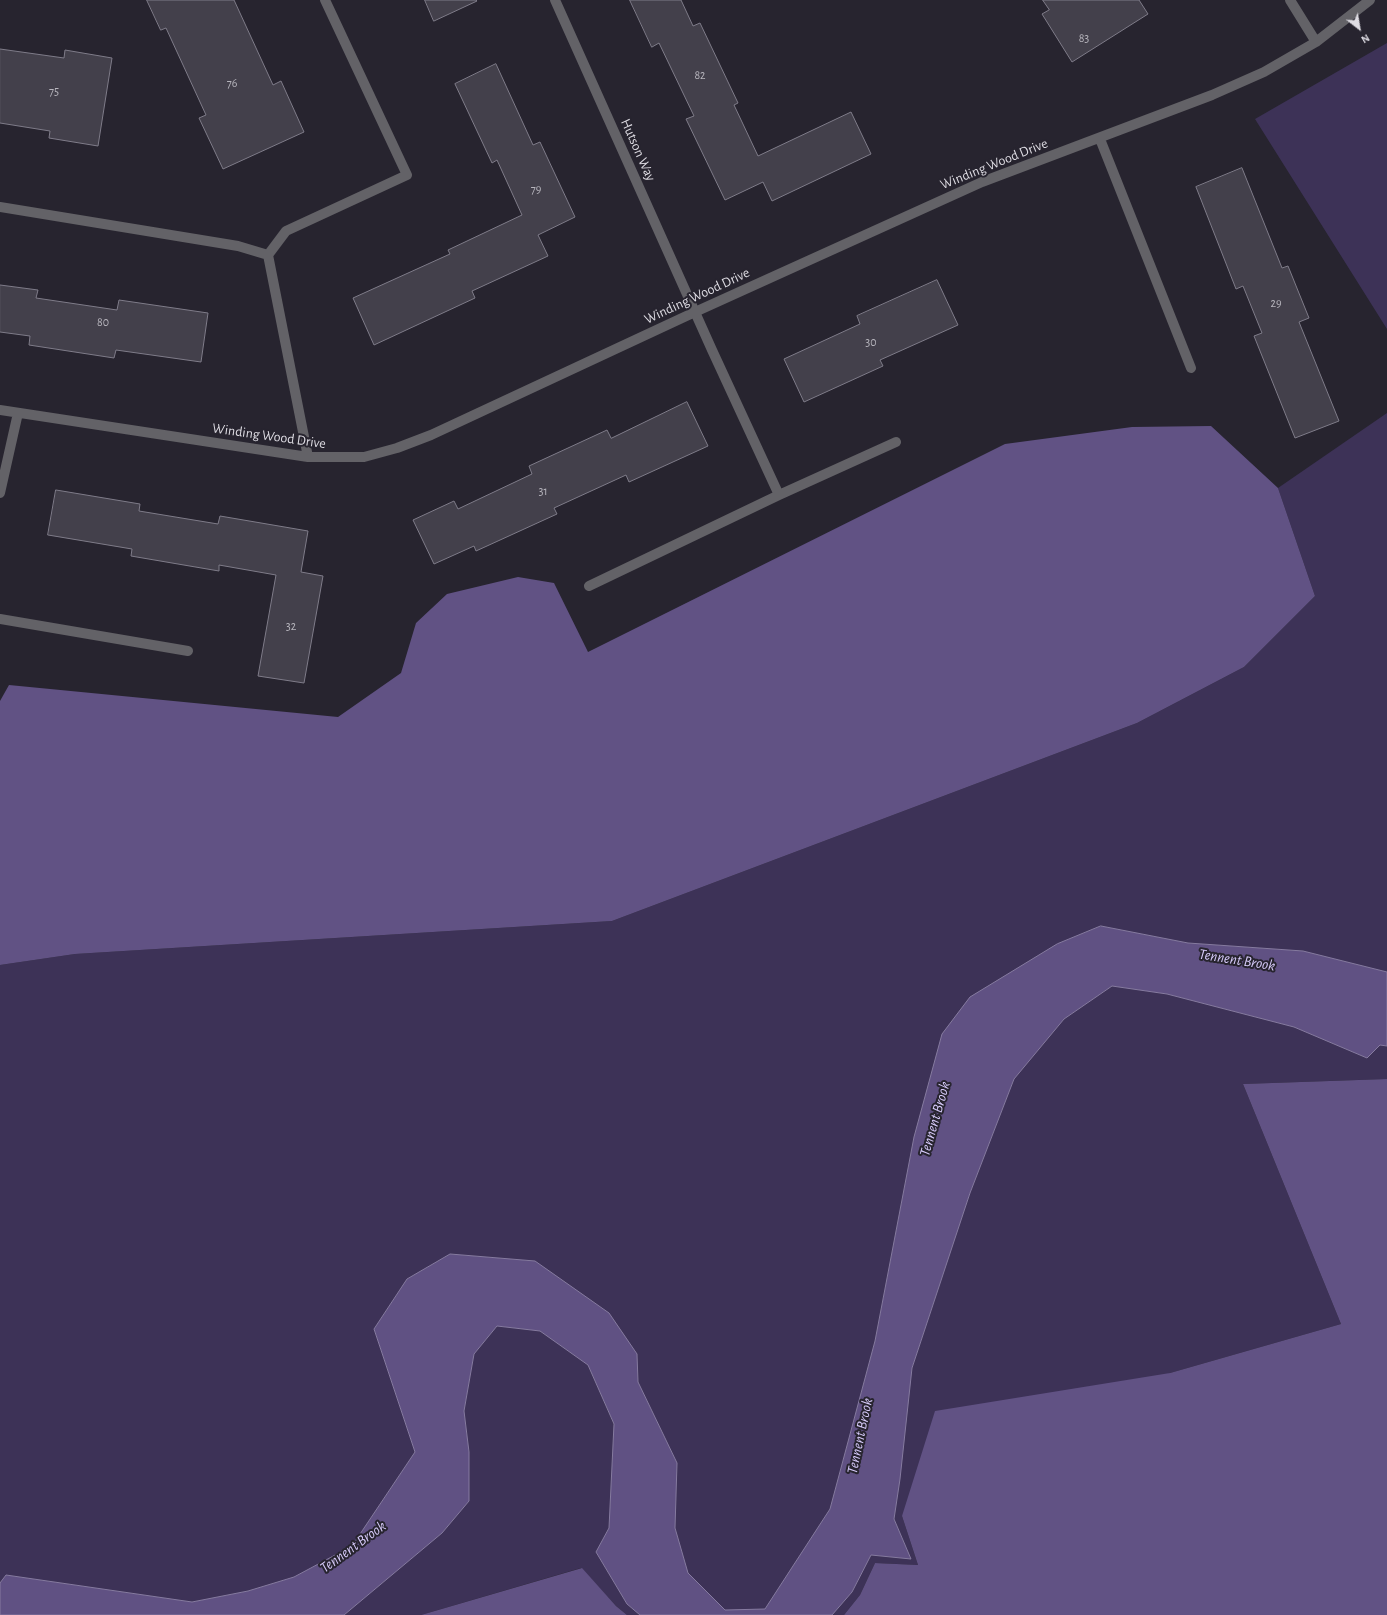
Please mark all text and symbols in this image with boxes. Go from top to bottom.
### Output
north arrow [1339,8,1379,48]
house number: 83 [1079,31,1089,45]
text: N [1359,32,1372,45]
house number: 82 [694,68,706,82]
house number: 76 [227,76,237,90]
house number: 75 [49,84,59,98]
street label: Hutson Way [617,116,659,184]
street label: Winding Wood Drive [938,135,1050,193]
house number: 79 [531,182,541,196]
street label: Winding Wood Drive [642,264,752,328]
house number: 29 [1270,296,1282,310]
house number: 80 [97,315,109,329]
house number: 30 [865,335,877,349]
street label: Winding Wood Drive [211,420,327,452]
house number: 31 [538,484,548,498]
house number: 32 [286,619,296,633]
water label: Tennent Brook [1197,945,1277,975]
water label: Tennent Brook [916,1079,954,1159]
water label: Tennent Brook [843,1396,877,1476]
water label: Tennent Brook [316,1517,390,1577]

